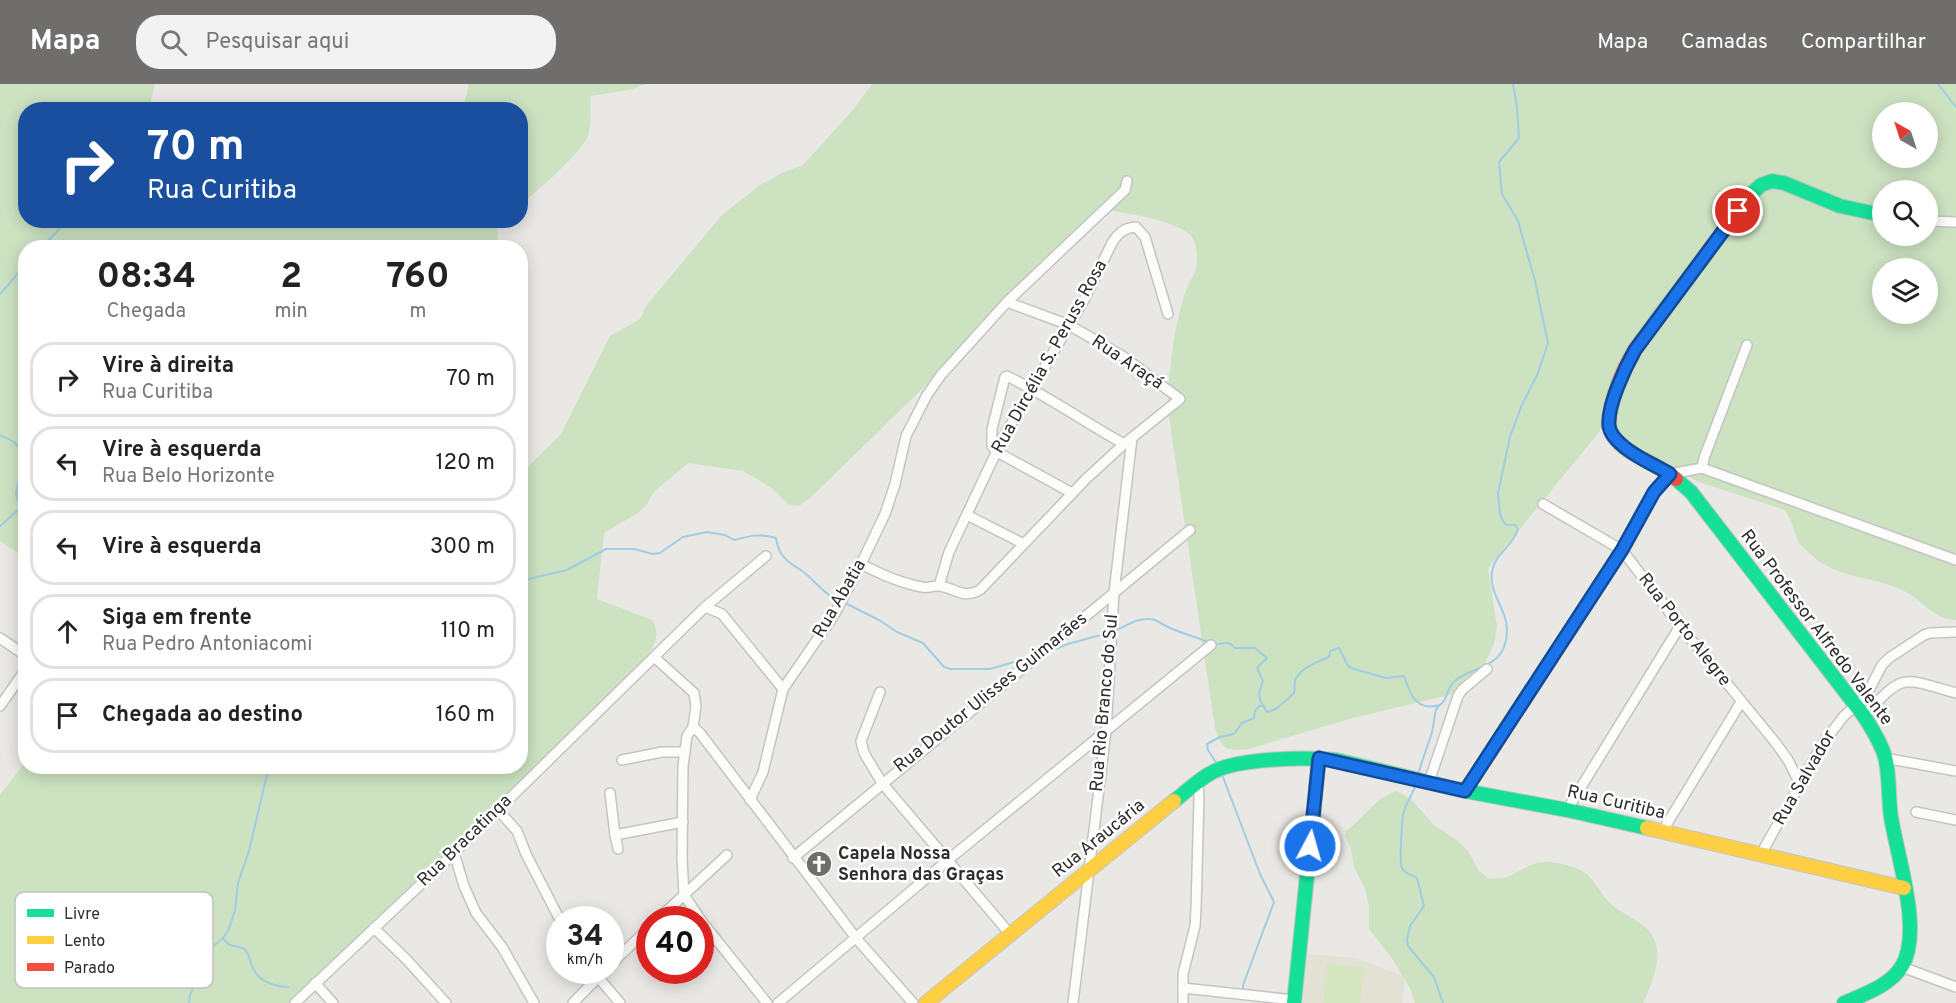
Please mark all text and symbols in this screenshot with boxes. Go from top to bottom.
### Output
search box [136,15,556,69]
text: Mapa [30,24,100,60]
icon: search [157,26,190,59]
text: Pesquisar aqui [205,29,349,56]
text: Mapa [1597,29,1648,56]
text: Camadas [1681,29,1768,56]
text: Compartilhar [1801,29,1926,56]
north arrow [1872,102,1938,168]
map controls [1872,102,1938,324]
text: 70 m [147,122,245,175]
icon: right [48,126,126,204]
text: Rua Curitiba [147,174,297,208]
button: search [1872,180,1938,246]
pin [1712,185,1763,236]
icon: arrive [1721,194,1754,227]
text: 08:34 [96,255,196,301]
text: 2 [280,255,302,301]
text: 760 [386,255,450,301]
street label: Rua Dircélia S. Peruss Rosa [987,256,1113,458]
button: layers [1872,258,1938,324]
text: Chegada [106,299,186,325]
text: min [275,299,308,325]
text: m [409,299,426,325]
street label: Rua Araçá [1087,331,1167,395]
text: Vire à direita [102,353,234,380]
icon: right [51,363,84,396]
text: 70 m [446,366,495,393]
text: Rua Curitiba [102,380,213,406]
text: Vire à esquerda [102,437,261,464]
icon: left [51,447,84,480]
text: 120 m [435,450,495,477]
text: Rua Belo Horizonte [102,464,275,490]
street label: Rua Professor Alfredo Valente [1735,525,1897,731]
icon: left [51,531,84,564]
text: Vire à esquerda [102,534,261,561]
text: 300 m [430,534,495,561]
street label: Rua Abatia [808,555,872,643]
street label: Rua Porto Alegre [1632,569,1736,691]
text: Siga em frente [102,605,252,632]
street label: Rua Doutor Ulisses Guimarães [890,608,1092,778]
street label: Rua Rio Branco do Sul [1086,613,1124,793]
icon: ahead [51,615,84,648]
text: 110 m [441,618,495,645]
text: Rua Pedro Antoniacomi [102,632,312,658]
icon: arrive [51,699,84,732]
text: Chegada ao destino [102,702,303,729]
text: 160 m [436,702,495,729]
street label: Rua Salvador [1768,726,1842,830]
street label: Rua Curitiba [1565,781,1667,825]
street label: Rua Bracatinga [413,790,517,892]
street label: Rua Araucária [1048,795,1150,883]
position arrow [1278,814,1342,878]
place label: Capela Nossa Senhora das Graças [838,843,1004,887]
church icon: Capela Nossa Senhora das Graças [804,849,834,879]
legend [15,892,213,988]
text: Livre [64,905,100,925]
speed limit sign: 40 [636,906,714,984]
text: 34 [566,919,604,956]
text: Lento [64,932,105,952]
text: km/h [567,951,603,970]
text: Parado [64,959,115,979]

